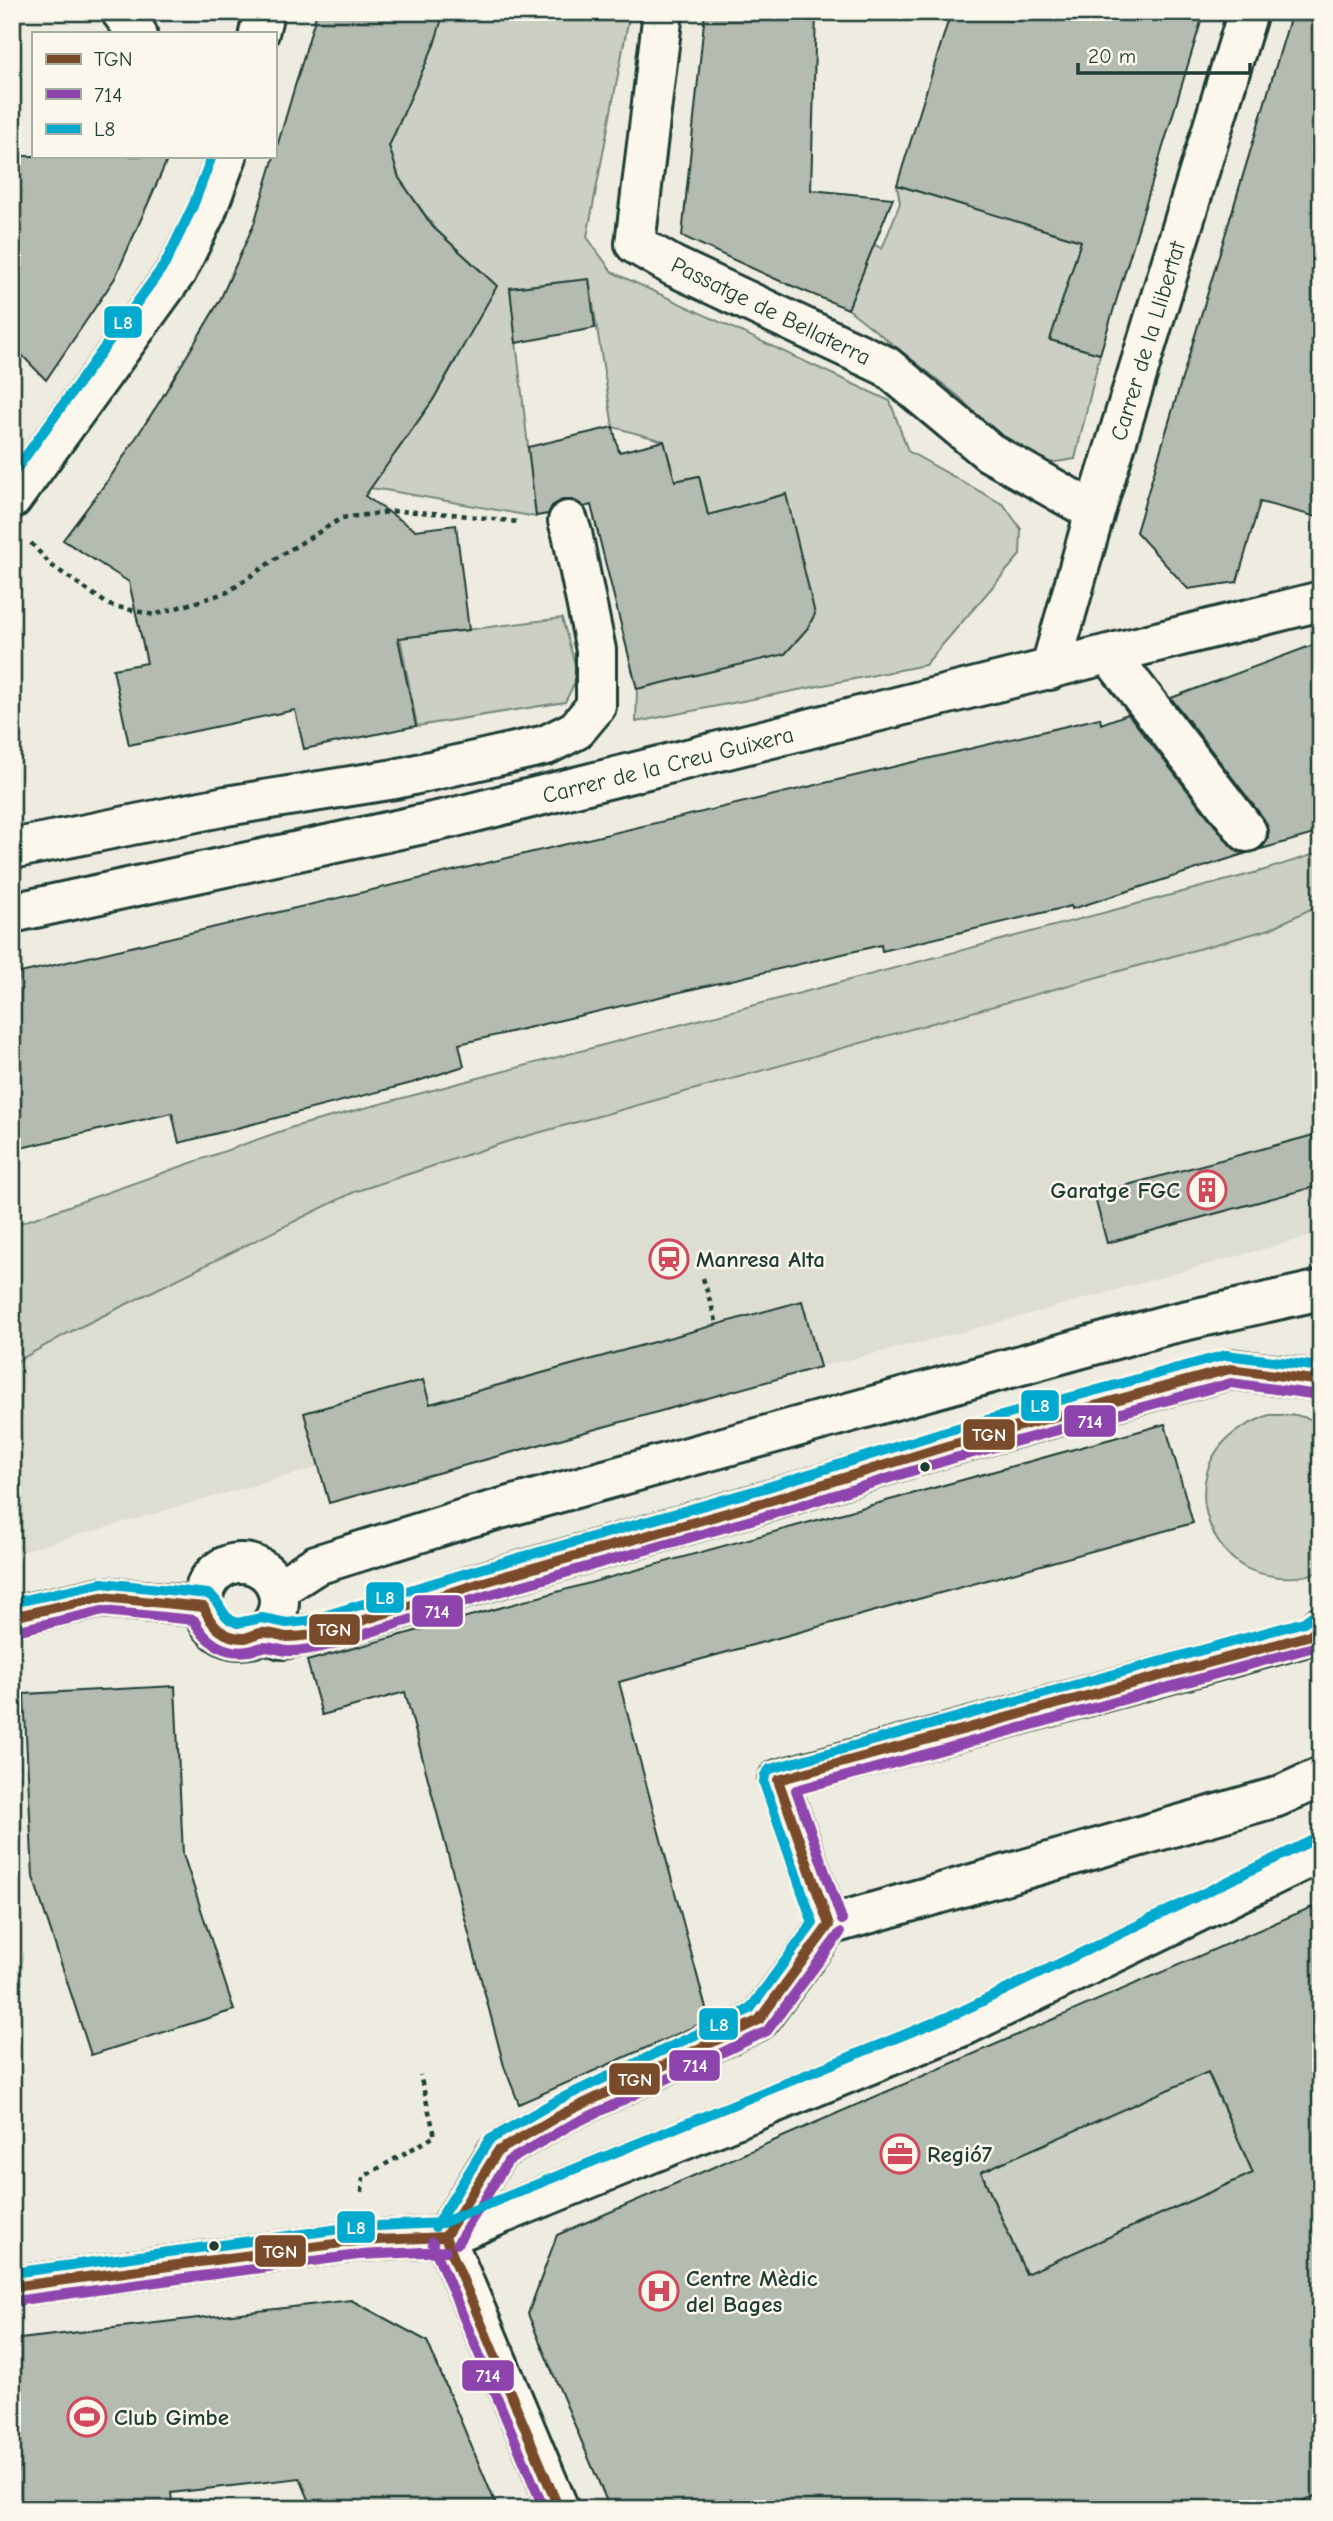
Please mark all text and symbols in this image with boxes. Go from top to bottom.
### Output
legend [32,32,276,158]
scale bar [1078,32,1249,76]
text: 20 m [1088,44,1136,68]
text: TGN [94,47,133,71]
text: 714 [94,83,122,107]
text: L8 [94,117,115,141]
street label: Carrer de la Llibertat [1105,237,1192,444]
street label: Passatge de Bellaterra [667,251,875,371]
line badge: L8 [103,305,143,339]
text: L8 [113,312,133,334]
street label: Carrer de la Creu Guixera [540,721,796,809]
building icon: Garatge FGC [1186,1169,1228,1211]
place label: Garatge FGC [1050,1177,1180,1204]
station icon: Manresa Alta [648,1238,690,1280]
place label: Manresa Alta [696,1246,825,1273]
line badge: L8 [1020,1389,1060,1422]
text: L8 [1030,1395,1050,1417]
line badge: 714 [1063,1404,1117,1438]
text: 714 [1078,1411,1102,1433]
line badge: TGN [962,1418,1016,1451]
text: TGN [972,1424,1006,1446]
unlabelled marker [918,1460,932,1474]
line badge: L8 [365,1581,405,1614]
text: L8 [375,1587,395,1609]
line badge: 714 [411,1594,464,1628]
text: 714 [425,1601,449,1623]
line badge: TGN [308,1613,361,1646]
text: TGN [317,1619,351,1641]
line badge: L8 [698,2007,739,2041]
text: L8 [709,2014,729,2036]
line badge: 714 [668,2049,721,2082]
text: 714 [683,2055,707,2077]
line badge: TGN [608,2062,661,2096]
text: TGN [618,2069,652,2091]
office icon: Regió7 [879,2133,921,2175]
place label: Regió7 [927,2141,993,2168]
line badge: L8 [336,2210,376,2244]
text: L8 [346,2217,366,2239]
line badge: TGN [254,2234,307,2268]
unlabelled marker [207,2239,221,2253]
text: TGN [263,2241,297,2263]
place label: Centre Mèdic del Bages [686,2265,818,2318]
hospital icon: Centre Mèdic del Bages [638,2270,680,2312]
line badge: 714 [461,2359,515,2392]
text: 714 [476,2365,500,2387]
sports icon: Club Gimbe [66,2396,108,2438]
place label: Club Gimbe [114,2404,229,2431]

